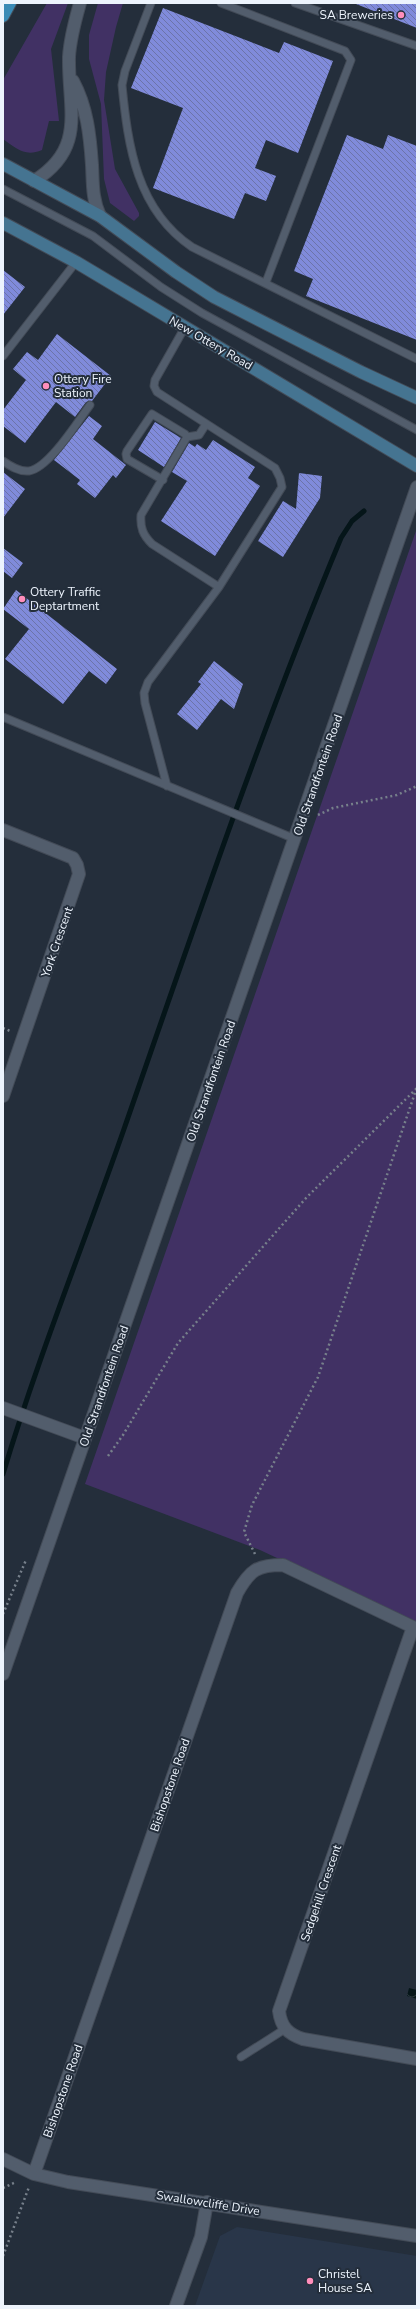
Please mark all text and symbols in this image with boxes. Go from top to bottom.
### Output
place label: SA Breweries [320,7,393,23]
marker: SA Breweries [396,10,406,20]
street label: New Ottery Road [166,313,256,373]
place label: Ottery Fire Station [54,371,112,401]
marker: Ottery Fire Station [41,381,51,391]
place label: Ottery Traffic Deptartment [30,584,101,614]
marker: Ottery Traffic Deptartment [17,594,27,604]
street label: Old Strandfontein Road [290,712,346,838]
street label: York Crescent [37,904,77,980]
street label: Old Strandfontein Road [183,1018,239,1144]
street label: Old Strandfontein Road [76,1323,132,1449]
street label: Bishopstone Road [147,1736,193,1834]
street label: Sedgehill Crescent [297,1842,345,1943]
street label: Bishopstone Road [40,2042,86,2140]
street label: Swallowcliffe Drive [155,2187,261,2219]
place label: Christel House SA [318,2266,372,2296]
marker: Christel House SA [305,2276,315,2286]

